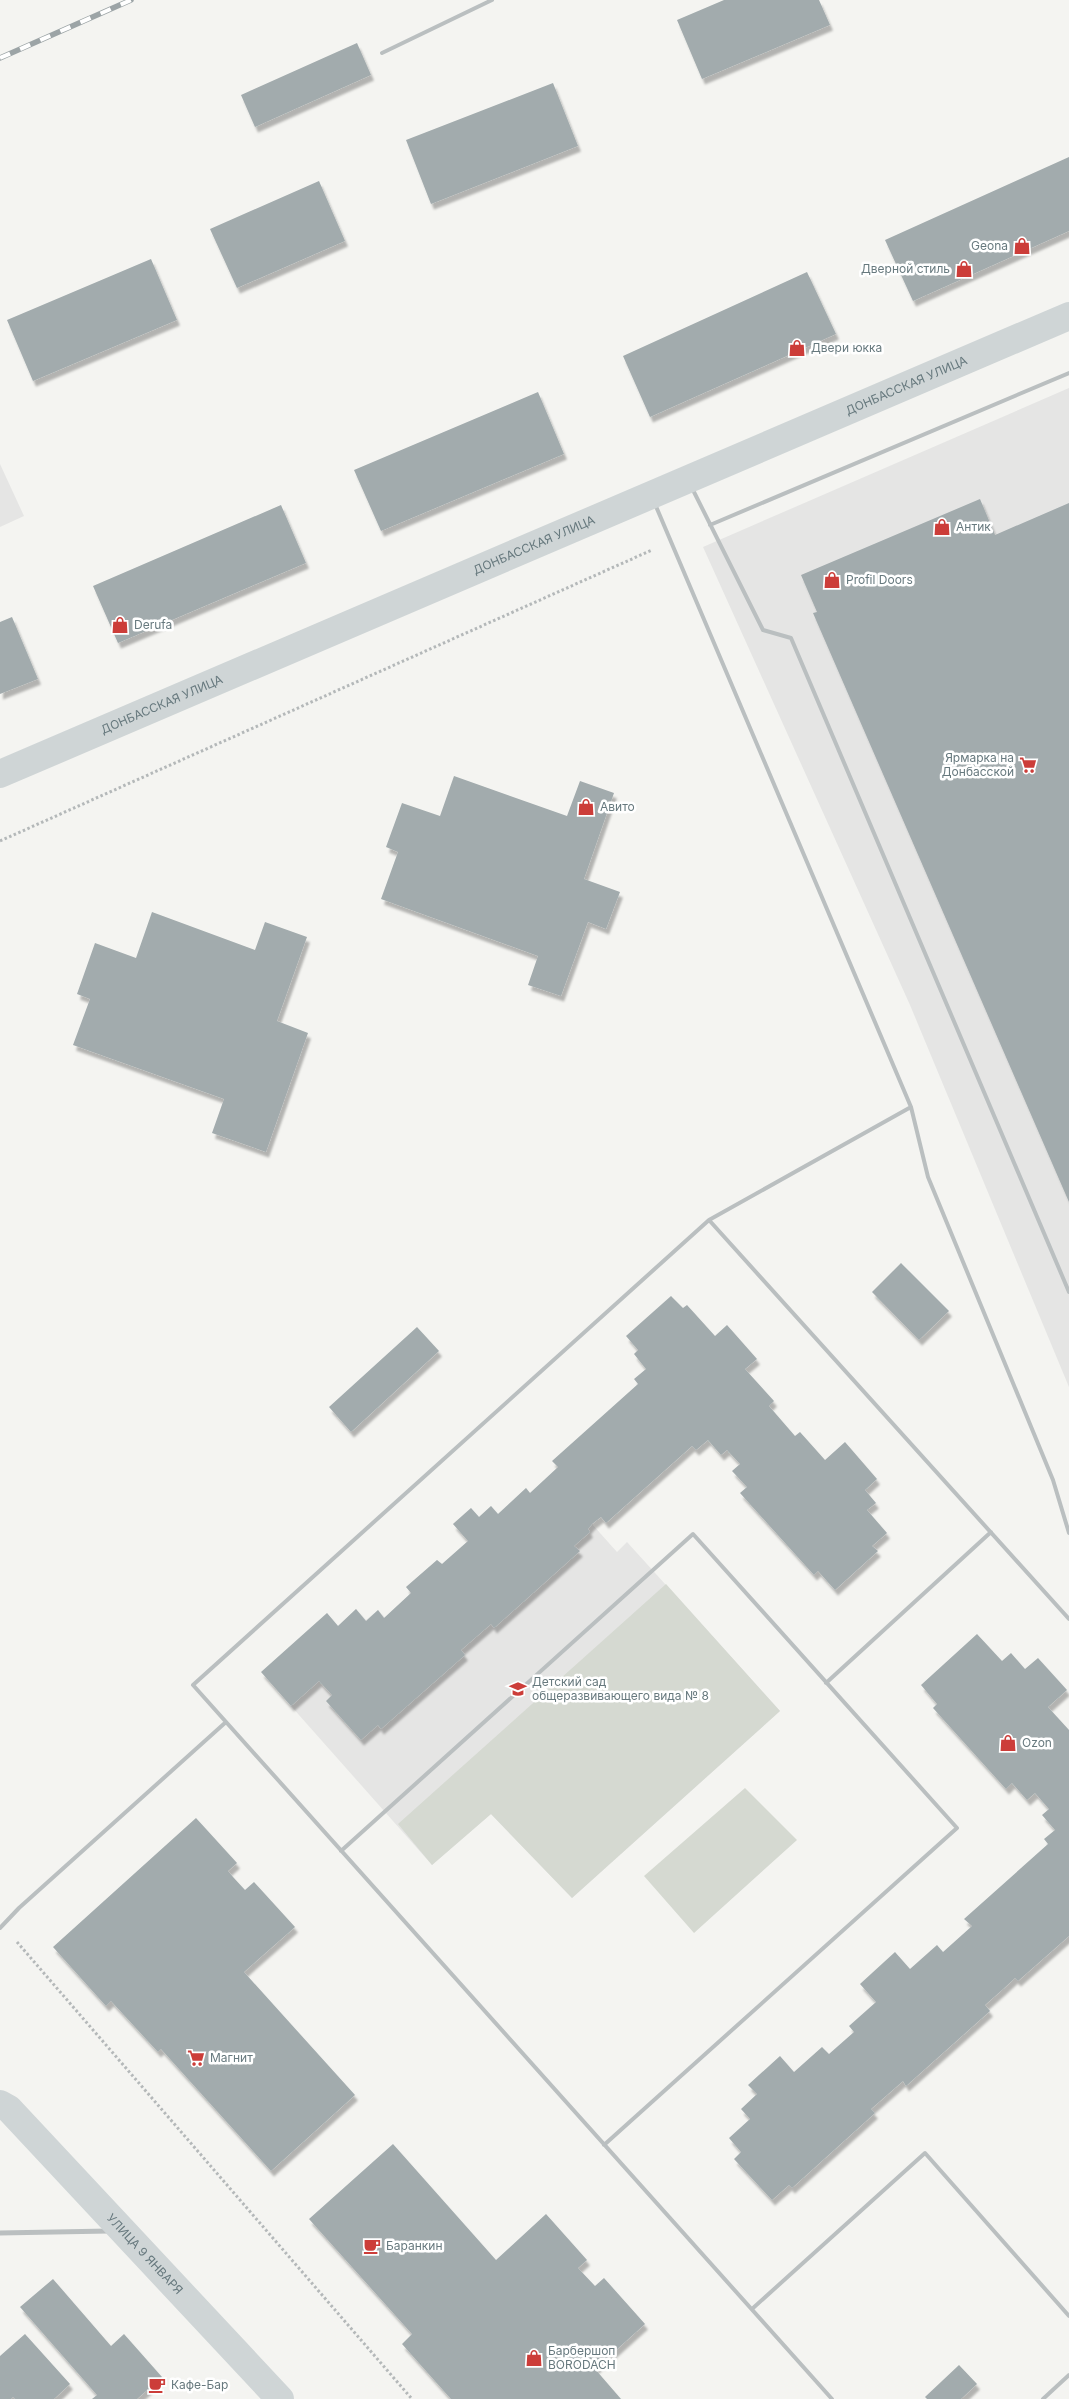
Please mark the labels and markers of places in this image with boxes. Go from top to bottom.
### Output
shop icon: Geona [1012,236,1032,256]
place label: Geona [971,238,1008,253]
shop icon: Дверной стиль [954,259,974,279]
place label: Дверной стиль [861,261,950,276]
shop icon: Двери юкка [787,338,807,358]
place label: Двери юкка [811,340,882,355]
shop icon: Антик [932,517,952,537]
place label: Антик [956,519,991,534]
shop icon: Profil Doors [822,570,842,590]
place label: Profil Doors [846,572,913,587]
shop icon: Derufa [110,615,130,635]
place label: Derufa [134,617,172,632]
place label: Ярмарка на Донбасской [942,750,1014,779]
supermarket icon: Ярмарка на Донбасской [1018,755,1038,775]
shop icon: Авито [576,797,596,817]
place label: Авито [600,799,635,814]
place label: Детский сад общеразвивающего вида № 8 [532,1674,709,1703]
school or university icon: Детский сад общеразвивающего вида № 8 [508,1679,528,1699]
shop icon: Ozon [998,1733,1018,1753]
place label: Ozon [1022,1735,1052,1750]
supermarket icon: Магнит [186,2048,206,2068]
place label: Магнит [210,2050,253,2065]
cafe icon: Баранкин [362,2236,382,2256]
place label: Баранкин [386,2238,442,2253]
place label: Барбершоп BORODACH [548,2343,616,2372]
shop icon: Барбершоп BORODACH [524,2348,544,2368]
cafe icon: Кафе-Бар [147,2375,167,2395]
place label: Кафе-Бар [171,2377,228,2392]

